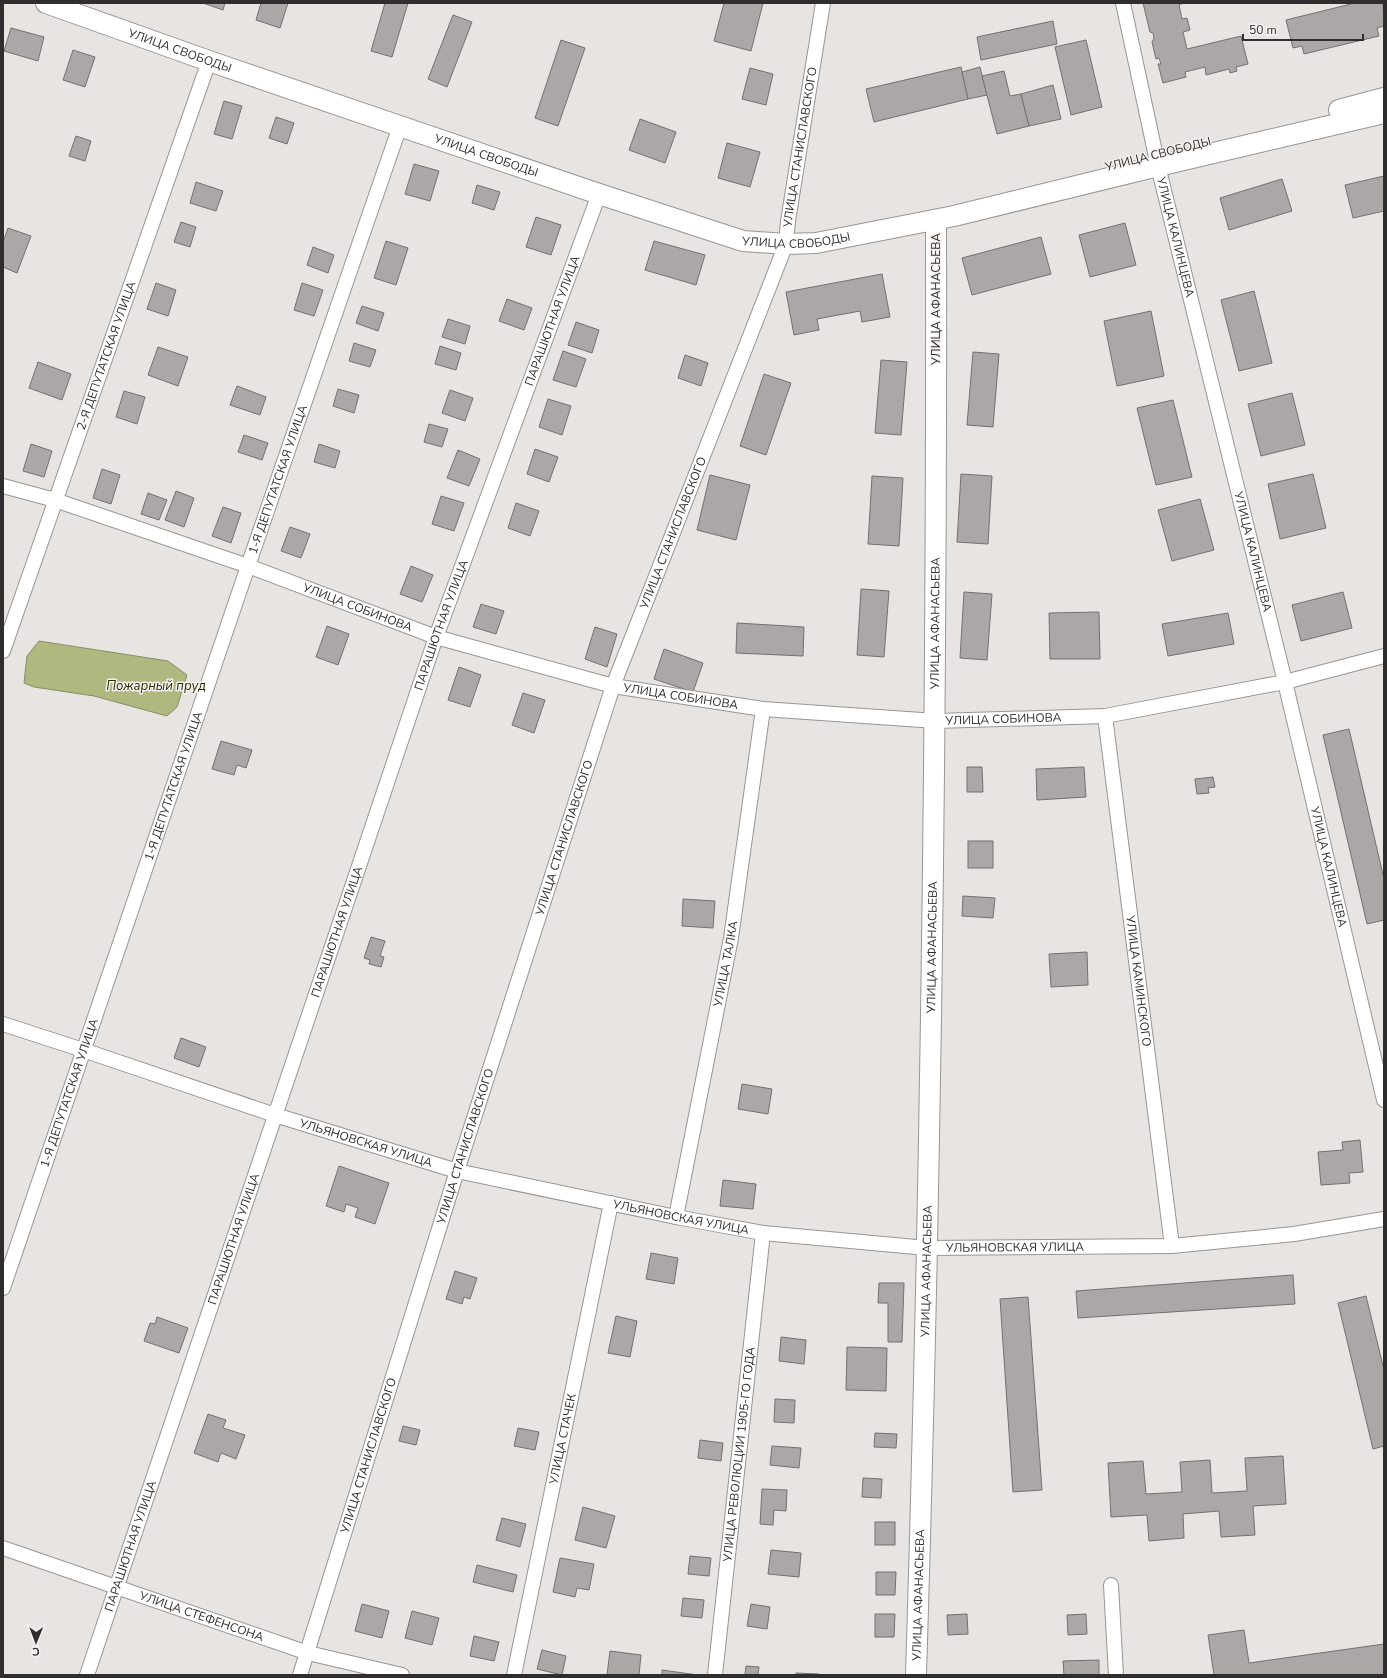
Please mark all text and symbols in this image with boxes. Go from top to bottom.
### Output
scale bar [1243,16,1363,42]
text: 50 m [1249,22,1277,38]
street label: УЛИЦА СВОБОДЫ [125,25,234,76]
street label: УЛИЦА СТАНИСЛАВСКОГО [779,66,821,229]
street label: УЛИЦА СВОБОДЫ [431,130,540,181]
street label: УЛИЦА СВОБОДЫ [1102,133,1213,175]
street label: УЛИЦА КАЛИНЦЕВА [1153,174,1198,299]
street label: УЛИЦА СВОБОДЫ [741,228,852,252]
street label: УЛИЦА АФАНАСЬЕВА [928,233,944,366]
street label: ПАРАШЮТНАЯ УЛИЦА [521,253,584,388]
street label: 2-Я ДЕПУТАТСКАЯ УЛИЦА [73,279,140,432]
street label: 1-Я ДЕПУТАТСКАЯ УЛИЦА [245,403,311,556]
street label: УЛИЦА СТАНИСЛАВСКОГО [636,454,710,612]
street label: УЛИЦА КАЛИНЦЕВА [1230,489,1276,614]
street label: ПАРАШЮТНАЯ УЛИЦА [411,557,472,693]
street label: УЛИЦА АФАНАСЬЕВА [927,557,944,690]
street label: УЛИЦА СОБИНОВА [300,579,415,635]
water label: Пожарный пруд [106,677,206,695]
street label: УЛИЦА СОБИНОВА [621,680,740,713]
street label: 1-Я ДЕПУТАТСКАЯ УЛИЦА [141,709,206,863]
street label: УЛИЦА СОБИНОВА [944,709,1062,729]
street label: УЛИЦА СТАНИСЛАВСКОГО [531,758,597,918]
street label: УЛИЦА КАЛИНЦЕВА [1307,804,1351,929]
street label: ПАРАШЮТНАЯ УЛИЦА [307,864,366,1000]
street label: УЛИЦА АФАНАСЬЕВА [923,881,941,1014]
street label: УЛИЦА КАМИНСКОГО [1122,913,1155,1047]
street label: УЛИЦА ТАЛКА [709,920,741,1009]
street label: 1-Я ДЕПУТАТСКАЯ УЛИЦА [36,1016,102,1170]
street label: УЛИЦА СТАНИСЛАВСКОГО [433,1066,497,1227]
street label: УЛЬЯНОВСКАЯ УЛИЦА [297,1115,435,1171]
street label: ПАРАШЮТНАЯ УЛИЦА [204,1171,263,1307]
street label: УЛЬЯНОВСКАЯ УЛИЦА [611,1196,751,1238]
street label: УЛИЦА АФАНАСЬЕВА [917,1205,936,1338]
street label: УЛЬЯНОВСКАЯ УЛИЦА [945,1239,1084,1256]
street label: УЛИЦА РЕВОЛЮЦИИ 1905-ГО ГОДА [719,1346,759,1564]
street label: УЛИЦА СТАНИСЛАВСКОГО [336,1376,400,1536]
street label: УЛИЦА СТАЧЕК [545,1392,580,1487]
street label: ПАРАШЮТНАЯ УЛИЦА [101,1478,160,1614]
street label: УЛИЦА АФАНАСЬЕВА [908,1529,928,1662]
street label: УЛИЦА СТЕФЕНСОНА [136,1587,266,1645]
north arrow [16,1622,56,1662]
text: С [31,1644,40,1659]

